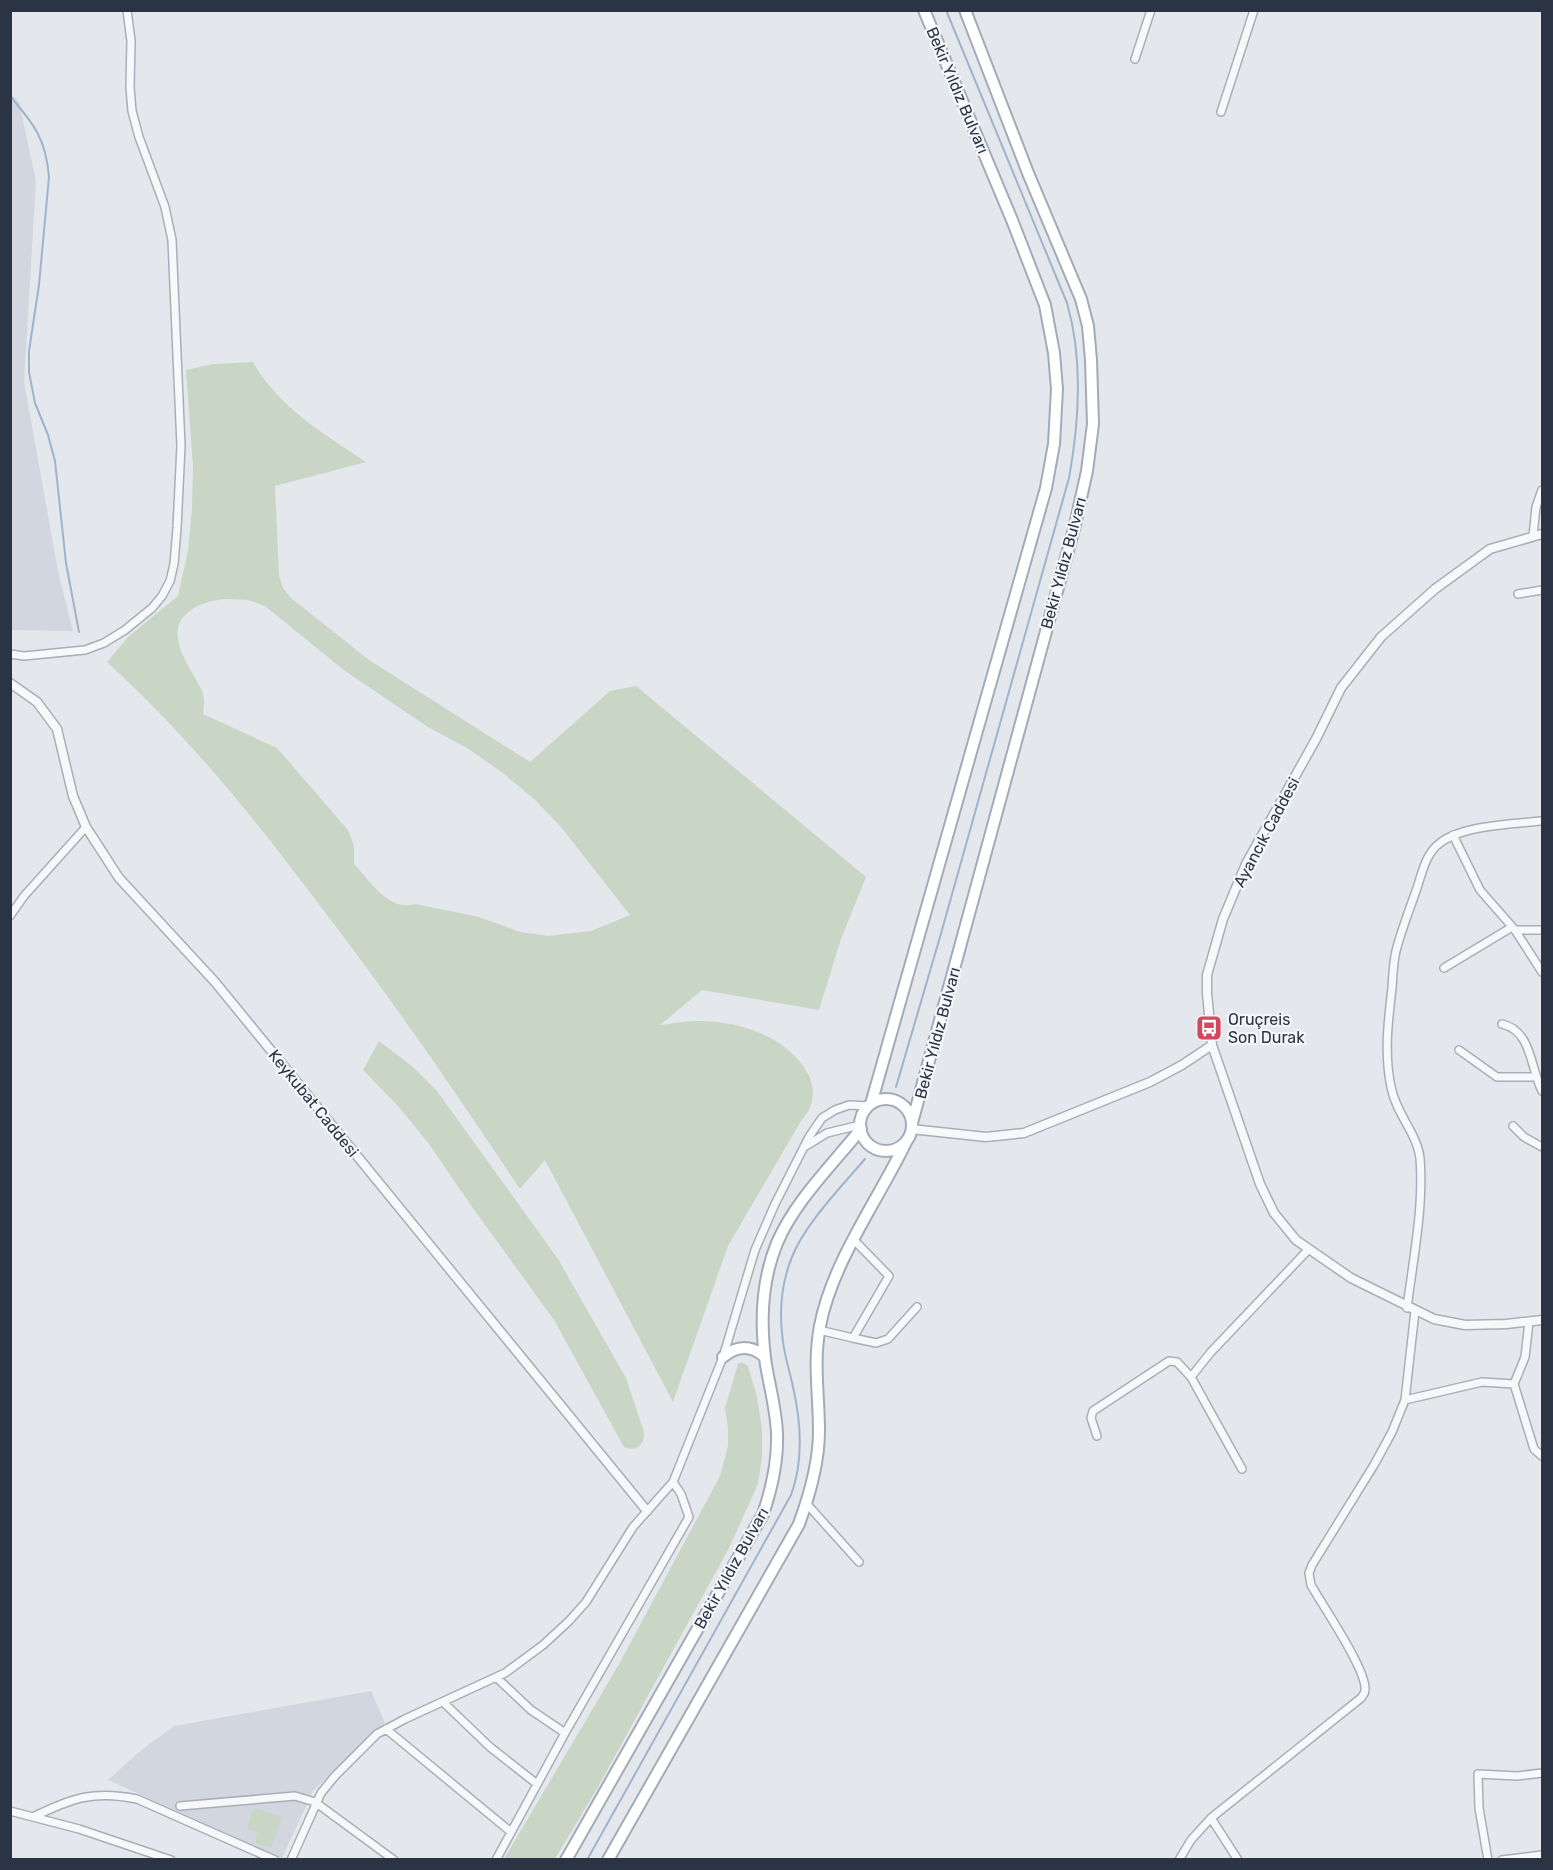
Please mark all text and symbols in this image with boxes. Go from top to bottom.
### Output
street label: Bekir Yıldız Bulvarı [922,24,993,156]
street label: Bekir Yıldız Bulvarı [1037,495,1090,631]
street label: Ayancık Caddesi [1230,774,1303,890]
street label: Bekir Yıldız Bulvarı [911,965,964,1101]
place label: Oruçreis Son Durak [1228,1010,1305,1047]
bus stop icon: Oruçreis Son Durak [1194,1013,1224,1043]
street label: Keykubat Caddesi [265,1046,363,1161]
street label: Bekir Yıldız Bulvarı [690,1504,773,1632]

